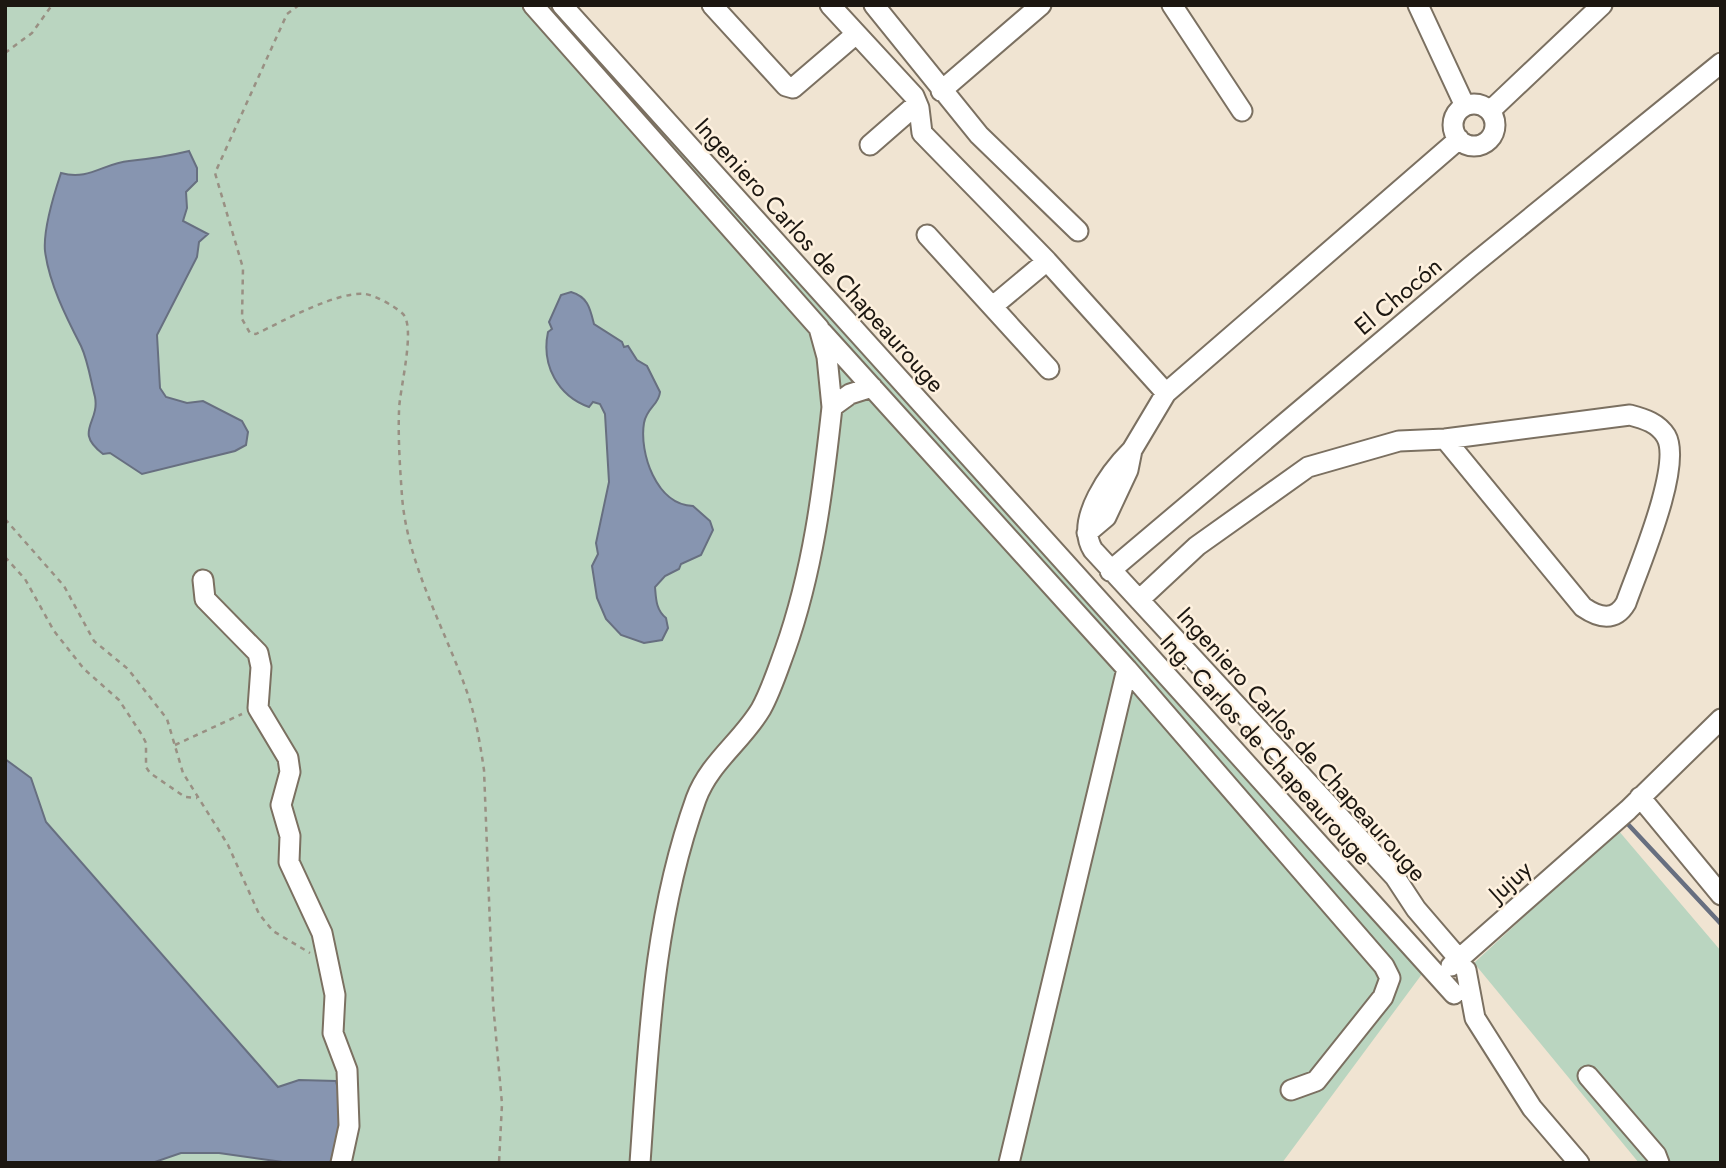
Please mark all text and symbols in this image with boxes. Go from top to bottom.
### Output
street label: Ingeniero Carlos de Chapeaurouge [687,110,953,400]
street label: El Chocón [1346,249,1450,343]
street label: Ingeniero Carlos de Chapeaurouge [1169,599,1435,889]
street label: Ing. Carlos de Chapeaurouge [1152,625,1380,873]
street label: Jujuy [1478,852,1540,912]

